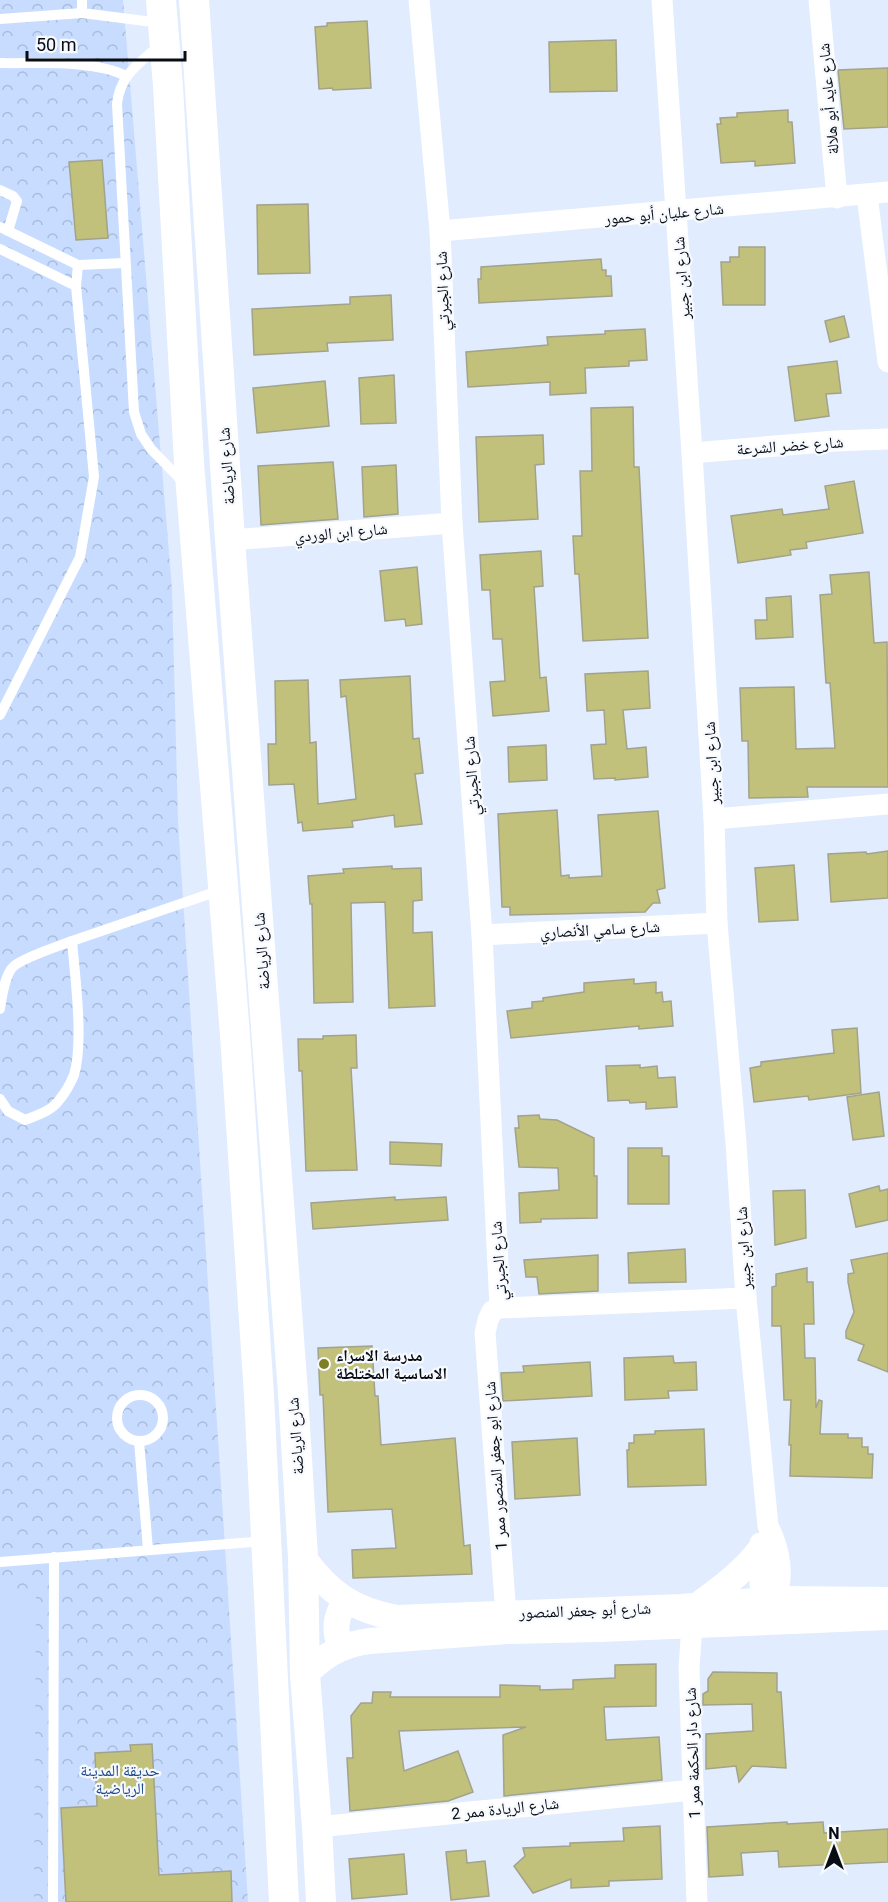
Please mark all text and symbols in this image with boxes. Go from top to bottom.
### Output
scale bar [27,24,184,62]
text: 50 m [36,34,76,55]
street label: شارع عايد أبو هلالة [814,42,844,155]
street label: شارع عليان أبو حمور [603,199,725,229]
street label: شارع ابن جبير [669,236,695,321]
street label: شارع الجبرتي [432,251,456,331]
street label: شارع الرياضة [214,427,240,505]
street label: شارع خضر الشرعة [736,432,844,460]
street label: شارع ابن الوردي [294,519,389,549]
street label: شارع ابن جبير [700,721,724,806]
street label: شارع الجبرتي [459,735,487,816]
street label: شارع الرياضة [249,912,275,990]
street label: شارع سامي الأنصاري [539,917,661,945]
street label: شارع ابن جبير [732,1206,756,1291]
street label: شارع الجبرتي [486,1220,514,1301]
place label: مدرسة الاسراء الاساسية المختلطة [336,1346,447,1383]
marker: مدرسة الاسراء الاساسية المختلطة [317,1357,331,1371]
street label: شارع ابو جعفر المنصور ممر 1 [480,1381,512,1551]
street label: شارع الرياضة [283,1397,309,1475]
street label: شارع أبو جعفر المنصور [518,1599,651,1623]
street label: شارع دار الحكمة ممر 1 [681,1687,705,1819]
park label: حديقة المدينة الرياضية [80,1761,160,1798]
street label: شارع الريادة ممر 2 [450,1793,560,1825]
north arrow [804,1818,864,1878]
text: N [828,1824,840,1843]

